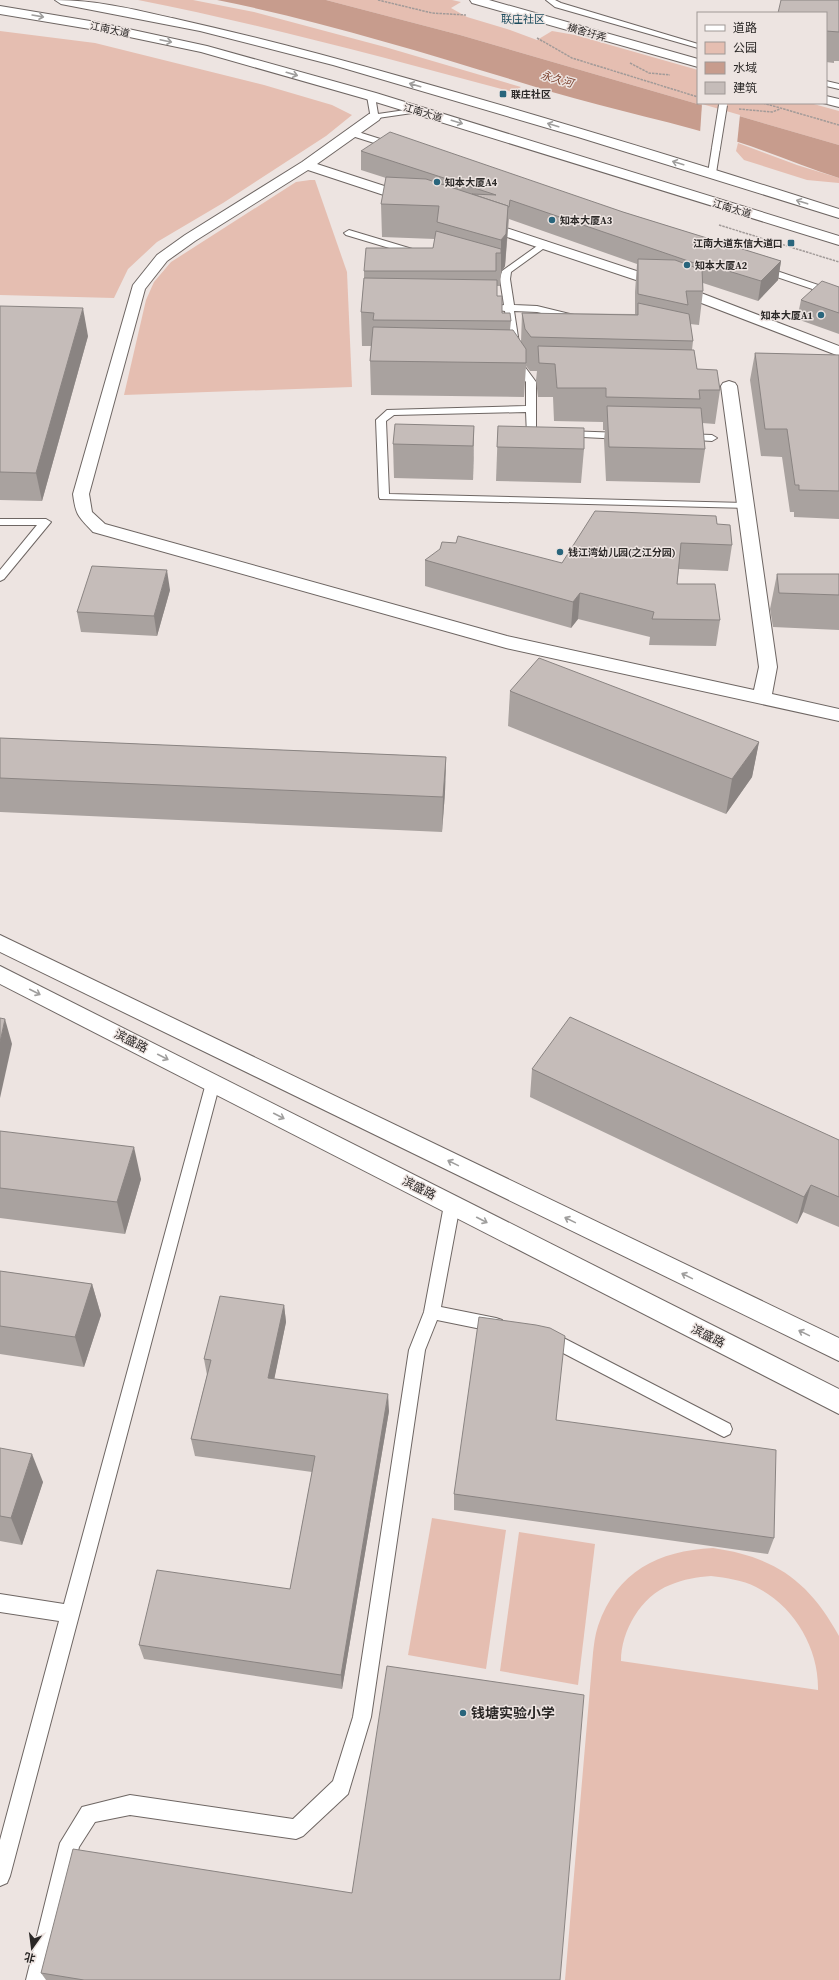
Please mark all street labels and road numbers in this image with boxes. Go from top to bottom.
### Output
street label: 江南大道 [89,19,131,40]
street label: 横舍圩弄 [566,21,608,44]
street label: 江南大道 [402,100,444,125]
street label: 江南大道 [711,196,753,221]
street label: 滨盛路 [111,1026,151,1056]
street label: 滨盛路 [399,1173,439,1203]
street label: 滨盛路 [688,1321,728,1351]

